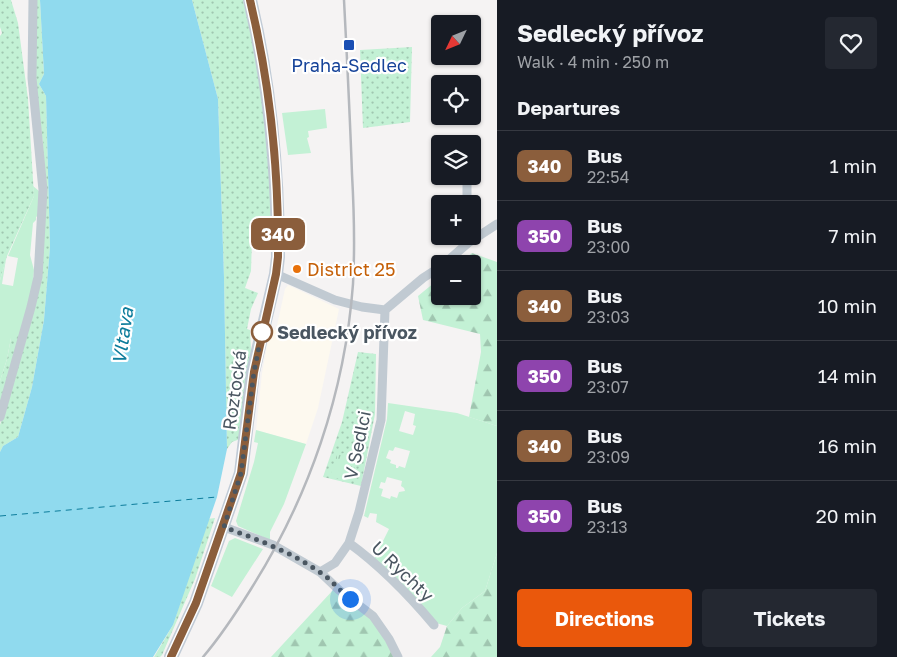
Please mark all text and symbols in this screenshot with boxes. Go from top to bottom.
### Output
north arrow [431,15,481,65]
map controls [431,15,481,305]
button: heart [825,17,877,69]
text: Sedlecký přívoz [517,18,704,47]
marker: Praha-Sedlec [342,38,356,52]
text: Walk · 4 min · 250 m [517,52,669,72]
place label: Praha-Sedlec [291,54,407,76]
button: locate [431,75,481,125]
text: Departures [517,96,620,119]
button: layers [431,135,481,185]
text: Bus [587,144,622,167]
text: 1 min [829,154,877,177]
text: 340 [528,155,561,177]
text: 22:54 [587,167,629,187]
button: + [431,195,481,245]
text: Bus [587,214,622,237]
line badge: 340 [249,218,307,250]
text: 340 [261,223,295,245]
text: 7 min [829,224,877,247]
text: 350 [528,225,561,247]
text: 23:00 [587,237,630,257]
button: − [431,255,481,305]
place label: District 25 [307,258,395,280]
marker: District 25 [291,263,303,275]
text: Bus [587,284,622,307]
text: 10 min [818,294,877,317]
text: 340 [528,295,561,317]
water label: Vltava [107,305,138,366]
text: 23:03 [587,307,630,327]
marker: Sedlecký přívoz [251,321,273,343]
place label: Sedlecký přívoz [277,321,417,343]
street label: Roztocká [218,349,250,431]
text: Bus [587,354,622,377]
text: 14 min [818,364,877,387]
text: 350 [528,365,561,387]
text: 23:07 [587,377,629,397]
street label: V Sedlci [339,409,375,481]
text: Bus [587,424,622,447]
text: 16 min [818,434,877,457]
text: 340 [528,435,561,457]
text: 23:09 [587,447,630,467]
text: Bus [587,494,622,517]
text: 20 min [816,504,877,527]
text: 350 [528,505,561,527]
text: 23:13 [587,517,628,537]
street label: U Rychty [367,536,439,606]
your location [338,587,363,612]
button: Directions [517,589,692,647]
button: Tickets [702,589,877,647]

